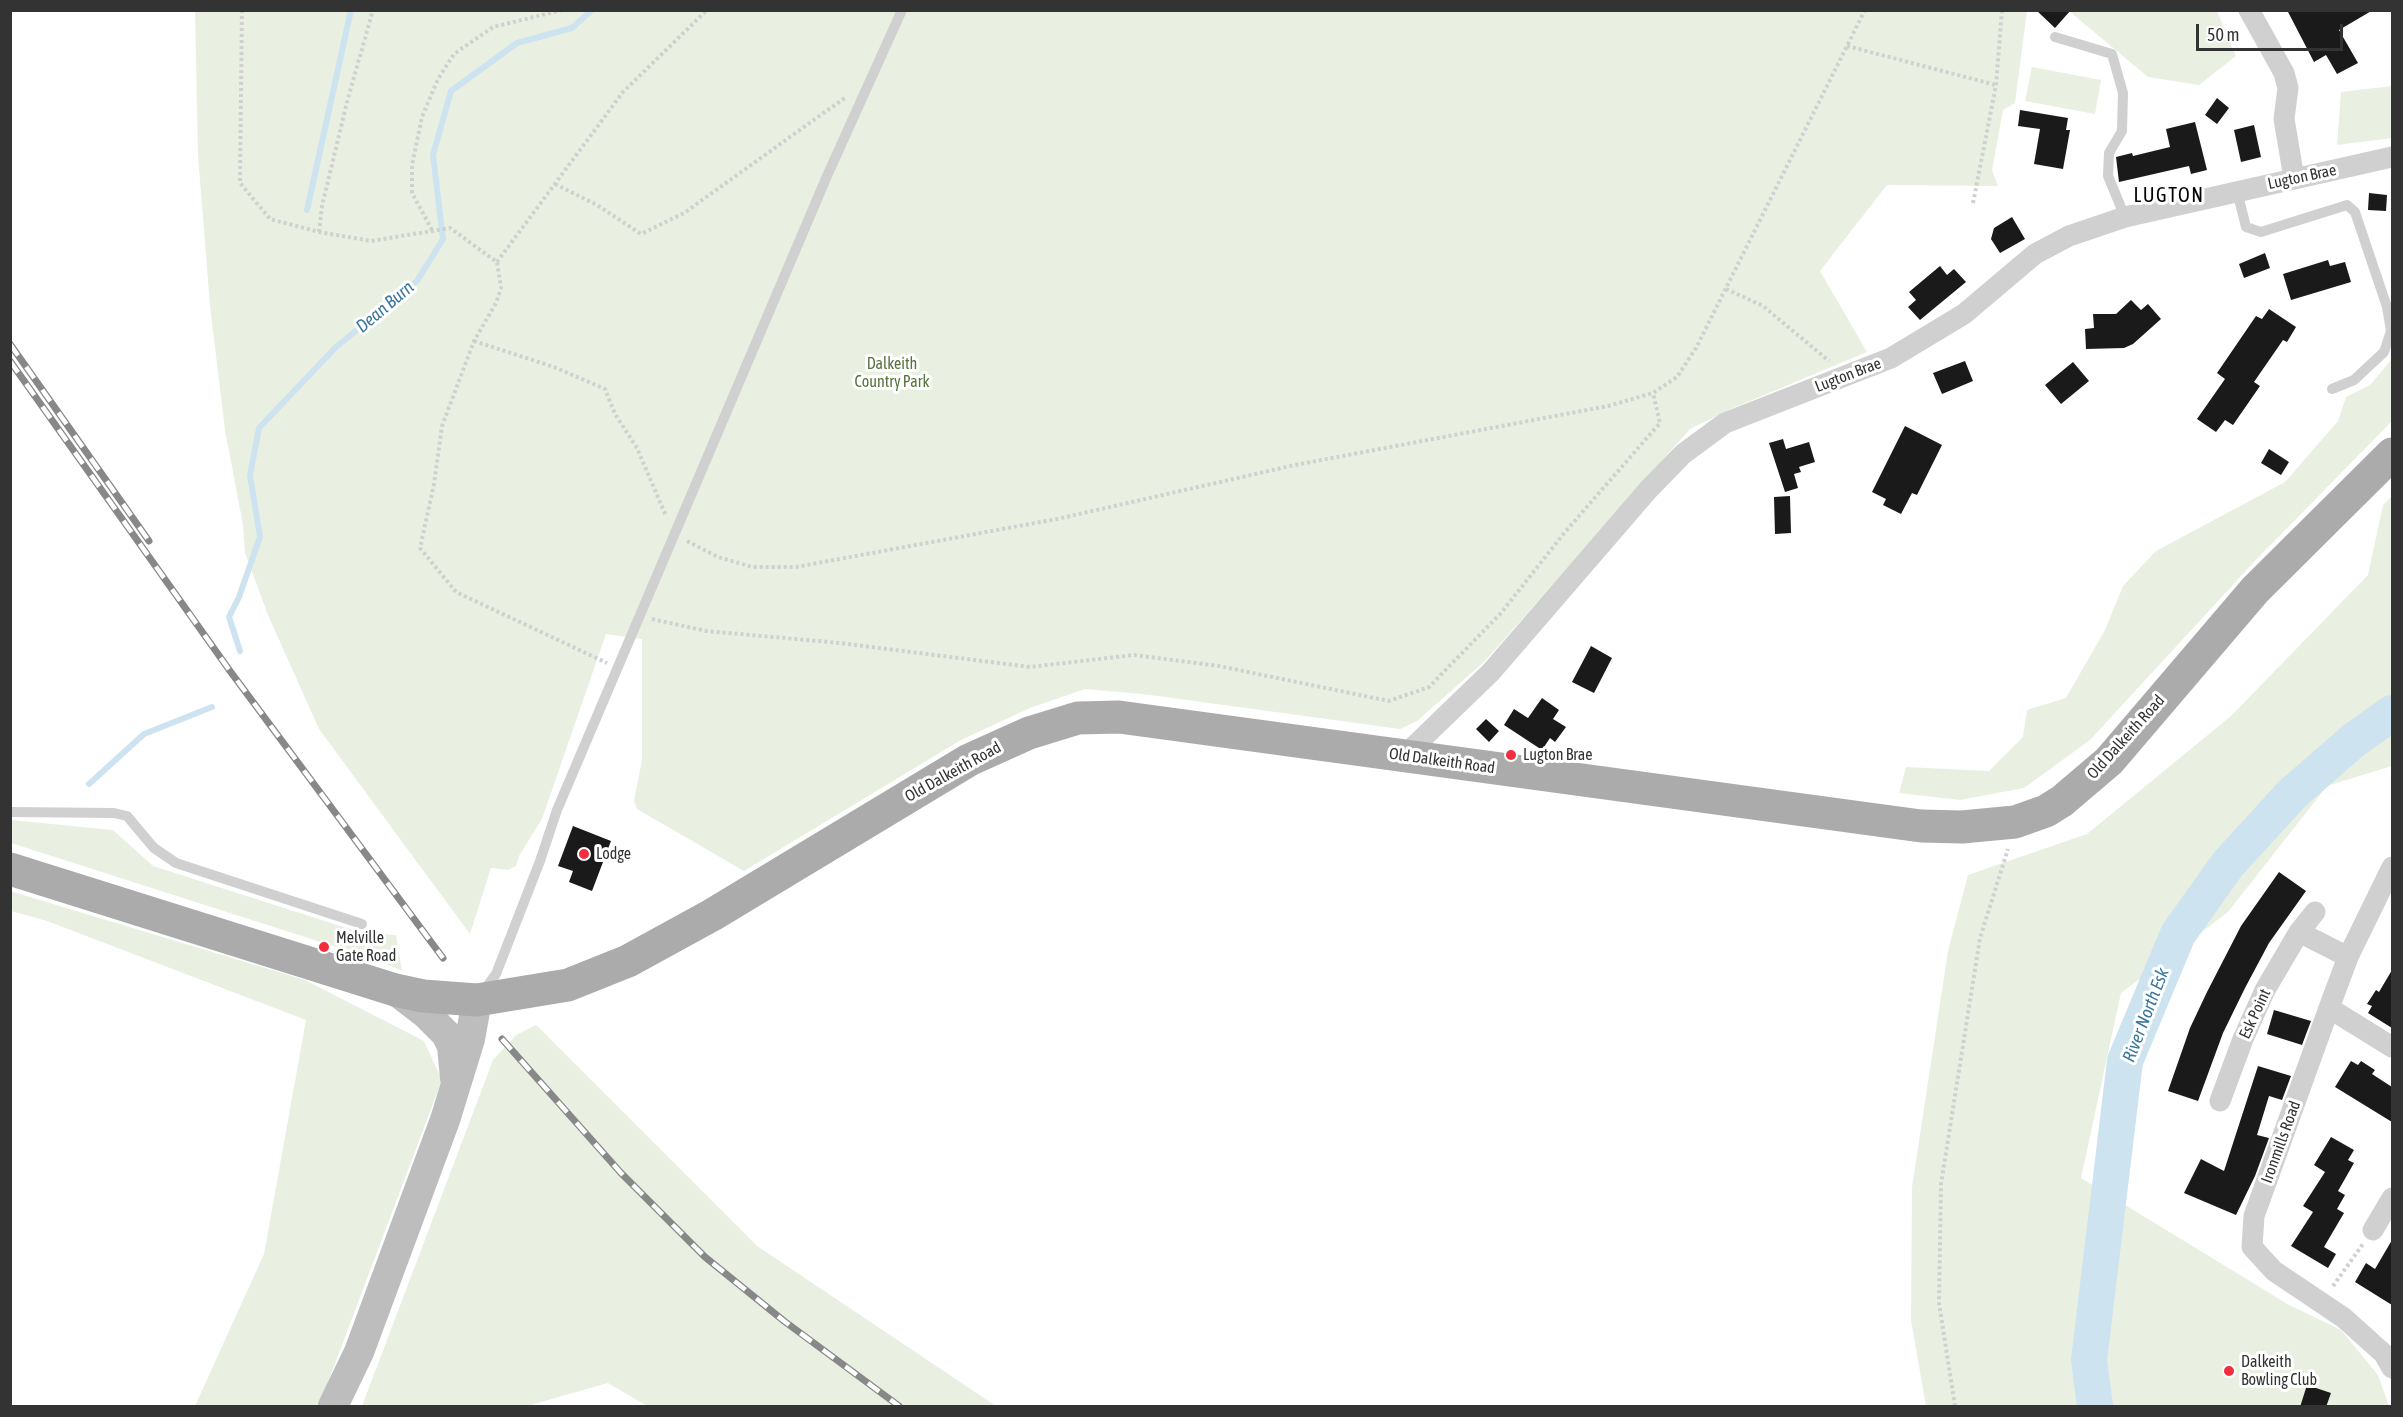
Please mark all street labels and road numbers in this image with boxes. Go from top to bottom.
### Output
street label: Lugton Brae [2266,160,2338,194]
street label: Lugton Brae [1812,354,1884,396]
street label: Old Dalkeith Road [2083,691,2169,783]
street label: Old Dalkeith Road [902,738,1004,806]
street label: Old Dalkeith Road [1388,744,1496,778]
street label: Esk Point [2235,986,2275,1042]
street label: Ironmills Road [2257,1098,2305,1186]

